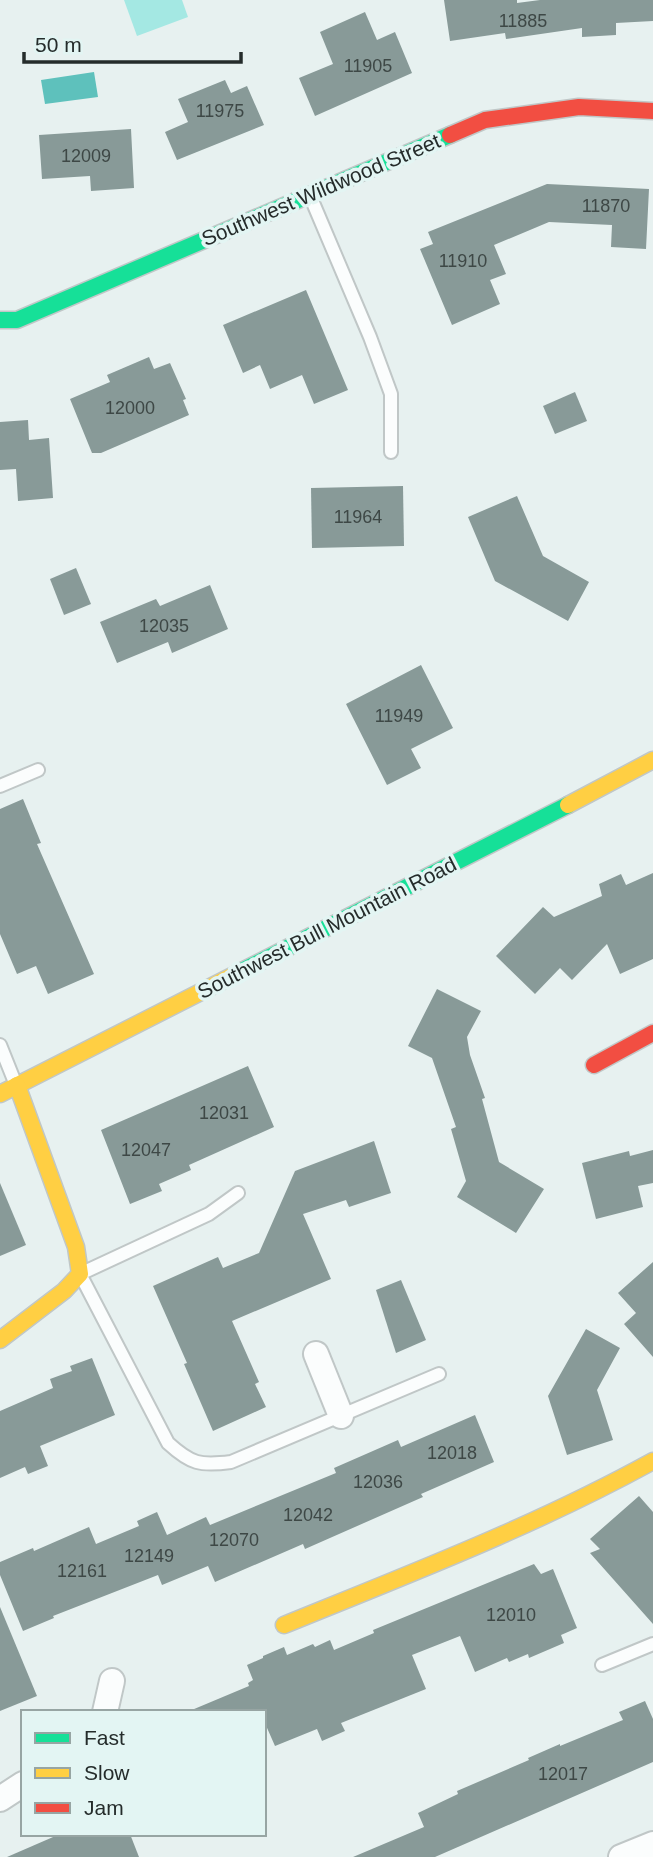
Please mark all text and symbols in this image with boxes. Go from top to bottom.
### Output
house number: 11885 [499,11,547,31]
scale bar [24,21,242,65]
text: 50 m [35,33,82,56]
house number: 11905 [344,56,392,76]
house number: 11975 [196,101,244,121]
street label: Southwest Wildwood Street [198,129,444,250]
house number: 12009 [61,146,111,166]
house number: 11870 [582,196,630,216]
house number: 11910 [439,251,487,271]
house number: 12000 [105,398,155,418]
house number: 11964 [334,507,382,527]
house number: 12035 [139,616,189,636]
house number: 11949 [375,706,423,726]
street label: Southwest Bull Mountain Road [194,852,460,1003]
house number: 12031 [199,1103,249,1123]
house number: 12047 [121,1140,171,1160]
house number: 12018 [427,1443,477,1463]
house number: 12036 [353,1472,403,1492]
house number: 12042 [283,1505,333,1525]
house number: 12070 [209,1530,259,1550]
house number: 12149 [124,1546,174,1566]
house number: 12161 [57,1561,107,1581]
house number: 12010 [486,1605,536,1625]
legend [21,1710,266,1836]
text: Fast [84,1726,125,1749]
text: Slow [84,1761,130,1784]
house number: 12017 [538,1764,588,1784]
text: Jam [84,1796,124,1819]

